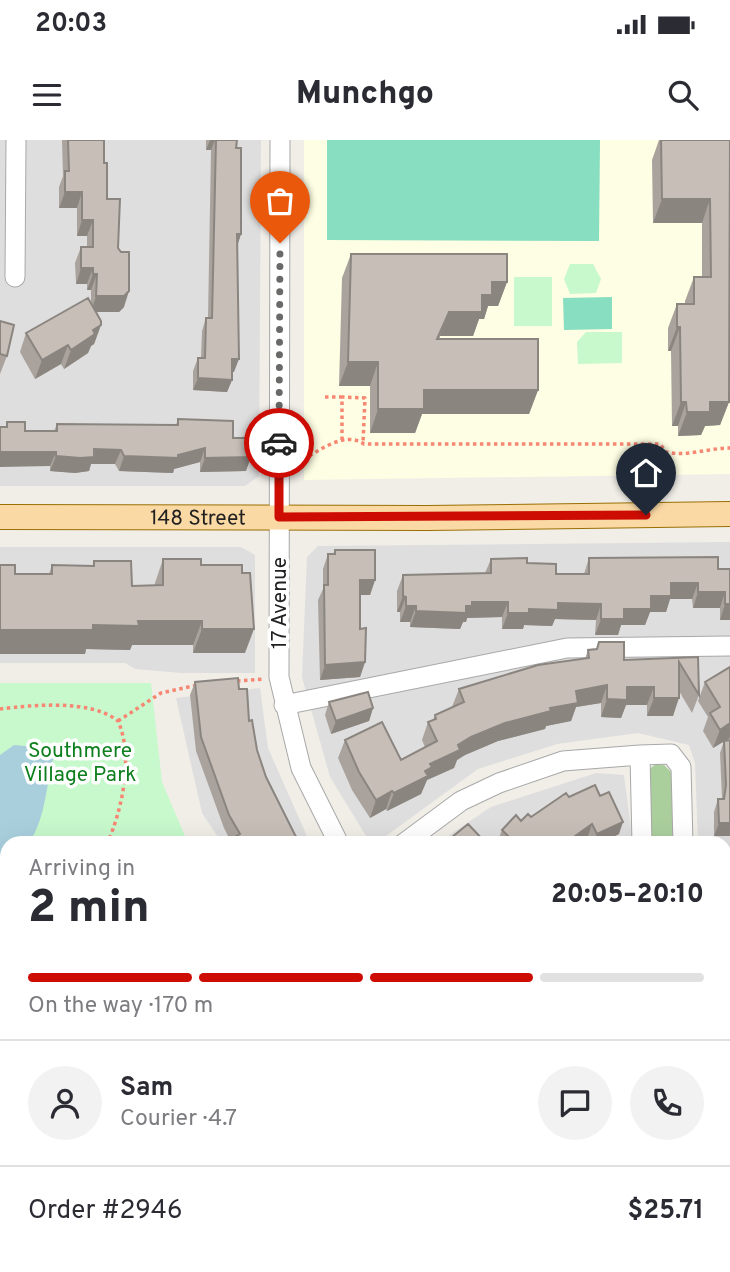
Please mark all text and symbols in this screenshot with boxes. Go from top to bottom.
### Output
text: 20:03 [35,8,107,41]
text: Munchgo [296,75,434,115]
icon: menu [28,76,66,114]
icon: search [664,76,702,114]
pin [250,171,310,243]
icon: bag [261,182,299,220]
courier [244,408,314,478]
icon: car [260,424,298,462]
pin [616,443,676,515]
icon: home [627,454,665,492]
street label: 148 Street [150,505,246,533]
street label: 17 Avenue [267,557,294,649]
park label: Southmere Village Park [24,738,136,789]
text: Arriving in [28,855,135,884]
text: 20:05–20:10 [551,879,704,912]
text: 2 min [28,880,150,939]
text: On the way · 170 m [28,992,213,1021]
button: person [28,1066,102,1140]
button: chat [538,1066,612,1140]
button: phone [630,1066,704,1140]
text: Sam [120,1072,173,1105]
text: Courier · 4.7 [120,1105,237,1134]
text: Order #2946 [28,1195,183,1228]
text: $25.71 [628,1195,704,1228]

